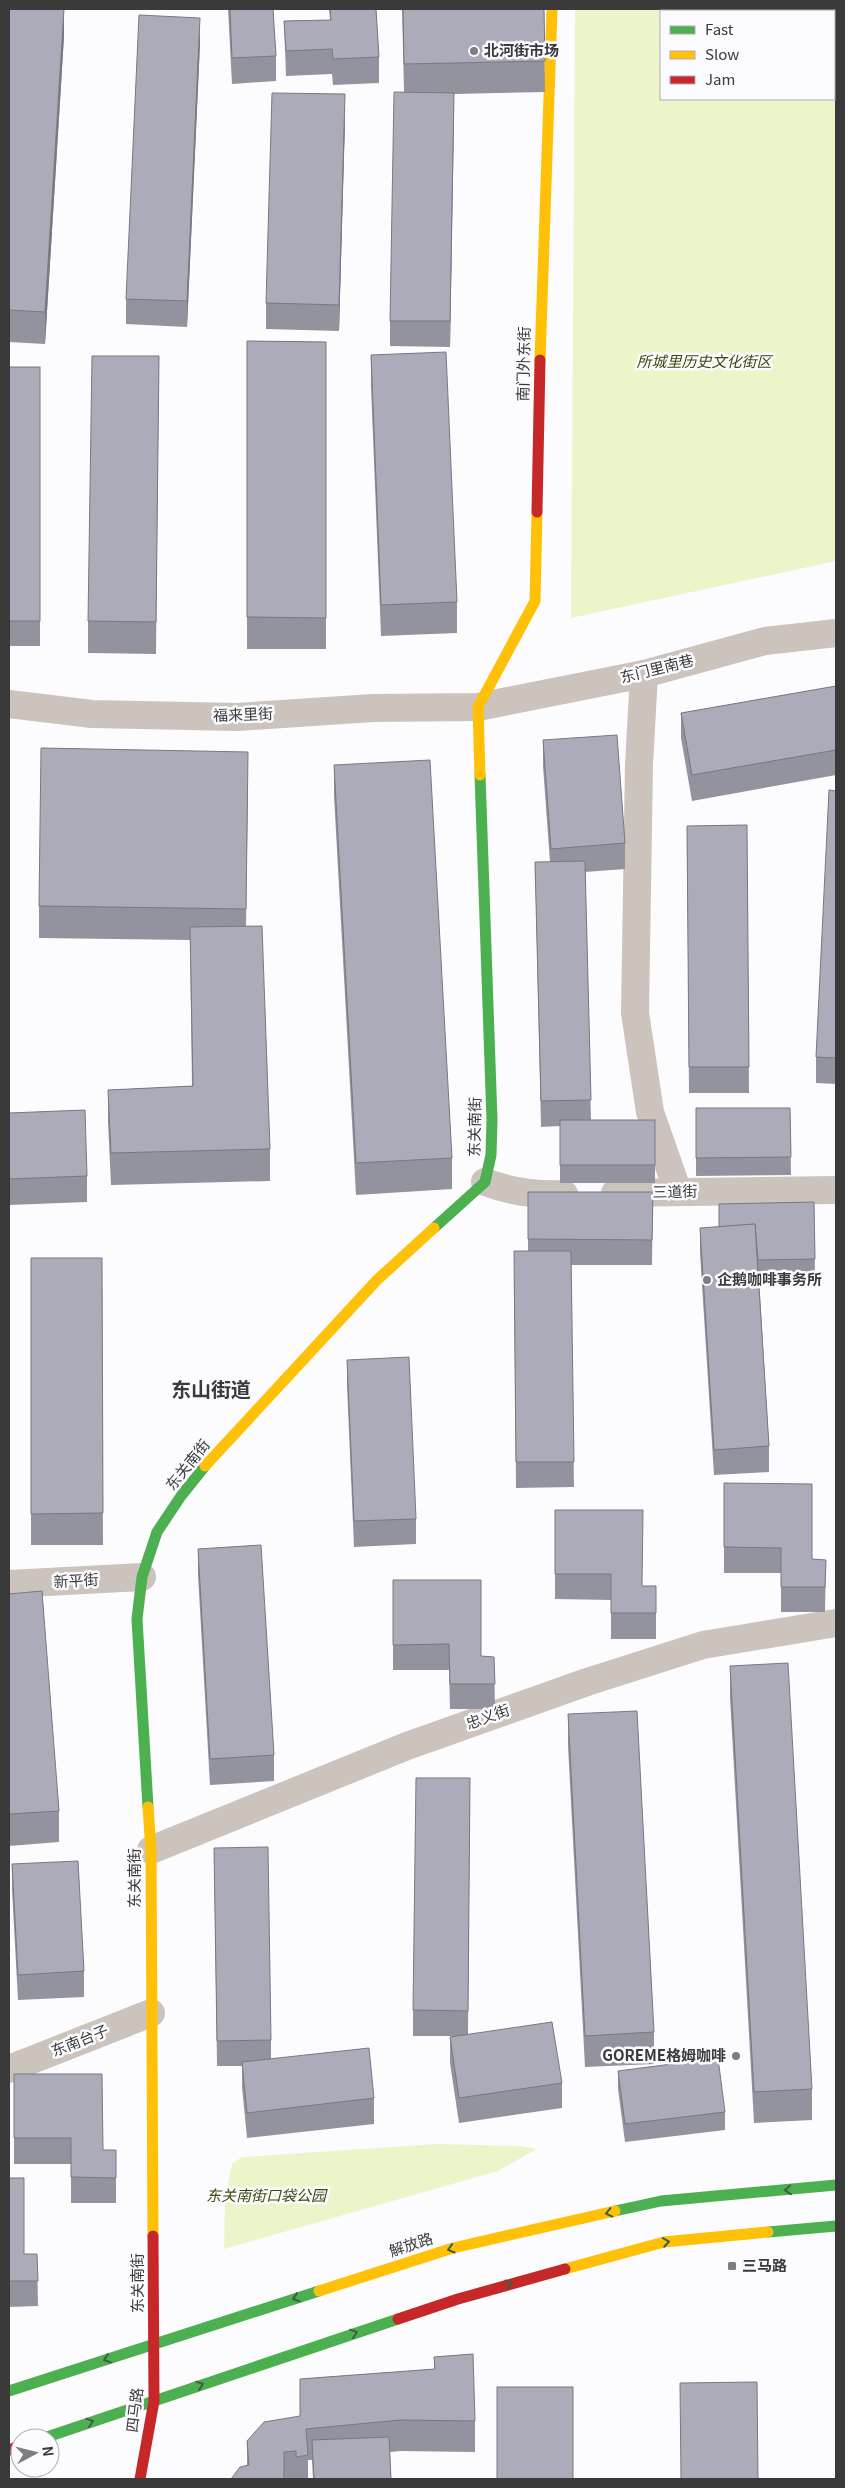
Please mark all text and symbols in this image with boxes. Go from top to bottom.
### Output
legend [660,10,835,100]
text: Fast [705,18,734,39]
place label: 北河街市场 [484,39,559,60]
text: Slow [705,43,739,64]
marker: 北河街市场 [468,45,480,57]
text: Jam [705,68,735,89]
street label: 南门外东街 [511,326,534,402]
park label: 所城里历史文化街区 [636,350,773,371]
street label: 东门里南巷 [618,648,696,687]
street label: 福来里街 [213,702,273,725]
street label: 东关南街 [462,1097,485,1157]
street label: 三道街 [652,1180,698,1201]
place label: 企鹅咖啡事务所 [717,1268,822,1289]
marker: 企鹅咖啡事务所 [701,1274,713,1286]
district label: 东山街道 [171,1374,251,1403]
street label: 东关南街 [160,1434,214,1494]
street label: 新平街 [53,1568,99,1591]
street label: 忠义街 [463,1698,512,1733]
street label: 东关南街 [123,1848,144,1908]
street label: 东南台子 [48,2019,111,2061]
place label: GOREME格姆咖啡 [602,2044,726,2065]
marker: GOREME格姆咖啡 [730,2050,742,2062]
park label: 东关南街口袋公园 [206,2184,328,2205]
one-way arrow [783,2184,791,2195]
one-way arrow [605,2207,614,2218]
street label: 解放路 [386,2227,435,2261]
one-way arrow [663,2237,671,2248]
one-way arrow [447,2243,456,2253]
street label: 东关南街 [126,2253,147,2313]
place label: 三马路 [742,2254,787,2275]
marker: 三马路 [726,2260,738,2272]
one-way arrow [505,2280,513,2290]
one-way arrow [292,2292,301,2302]
one-way arrow [350,2329,358,2339]
one-way arrow [103,2353,112,2363]
one-way arrow [196,2381,204,2391]
street label: 四马路 [120,2386,147,2433]
one-way arrow [85,2418,94,2428]
north arrow [10,2428,60,2478]
text: N [38,2445,59,2458]

